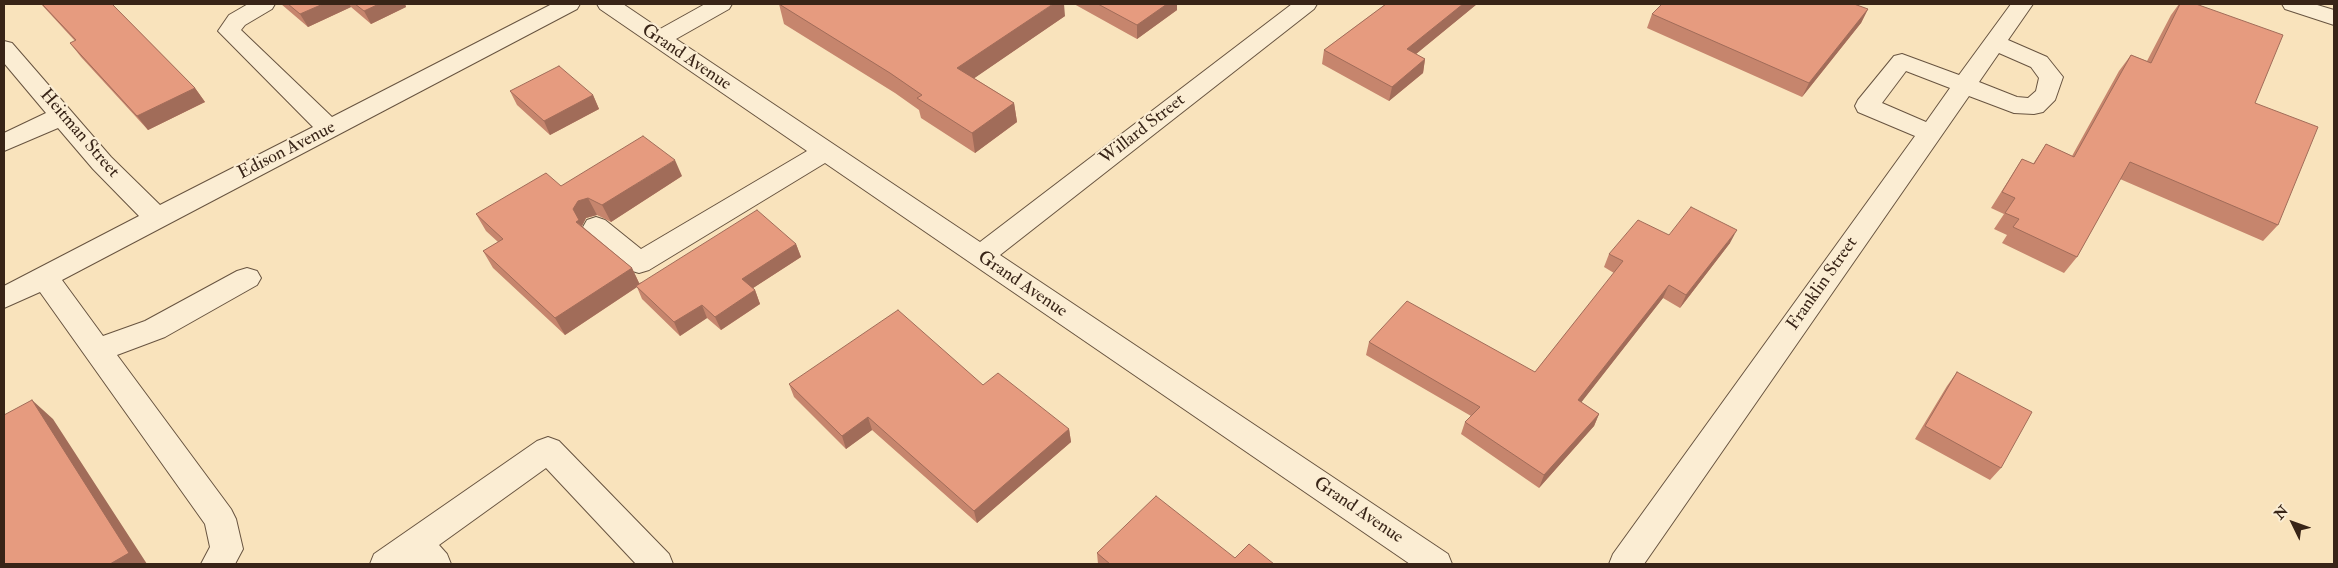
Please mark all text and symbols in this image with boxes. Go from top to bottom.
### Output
street label: Grand Avenue [637,20,735,96]
street label: Heitman Street [35,85,123,183]
street label: Willard Street [1096,90,1190,170]
street label: Edison Avenue [235,117,339,185]
street label: Franklin Street [1783,233,1863,335]
street label: Grand Avenue [973,247,1071,323]
street label: Grand Avenue [1309,473,1407,549]
north arrow [2268,498,2318,548]
text: N [2271,502,2292,523]

